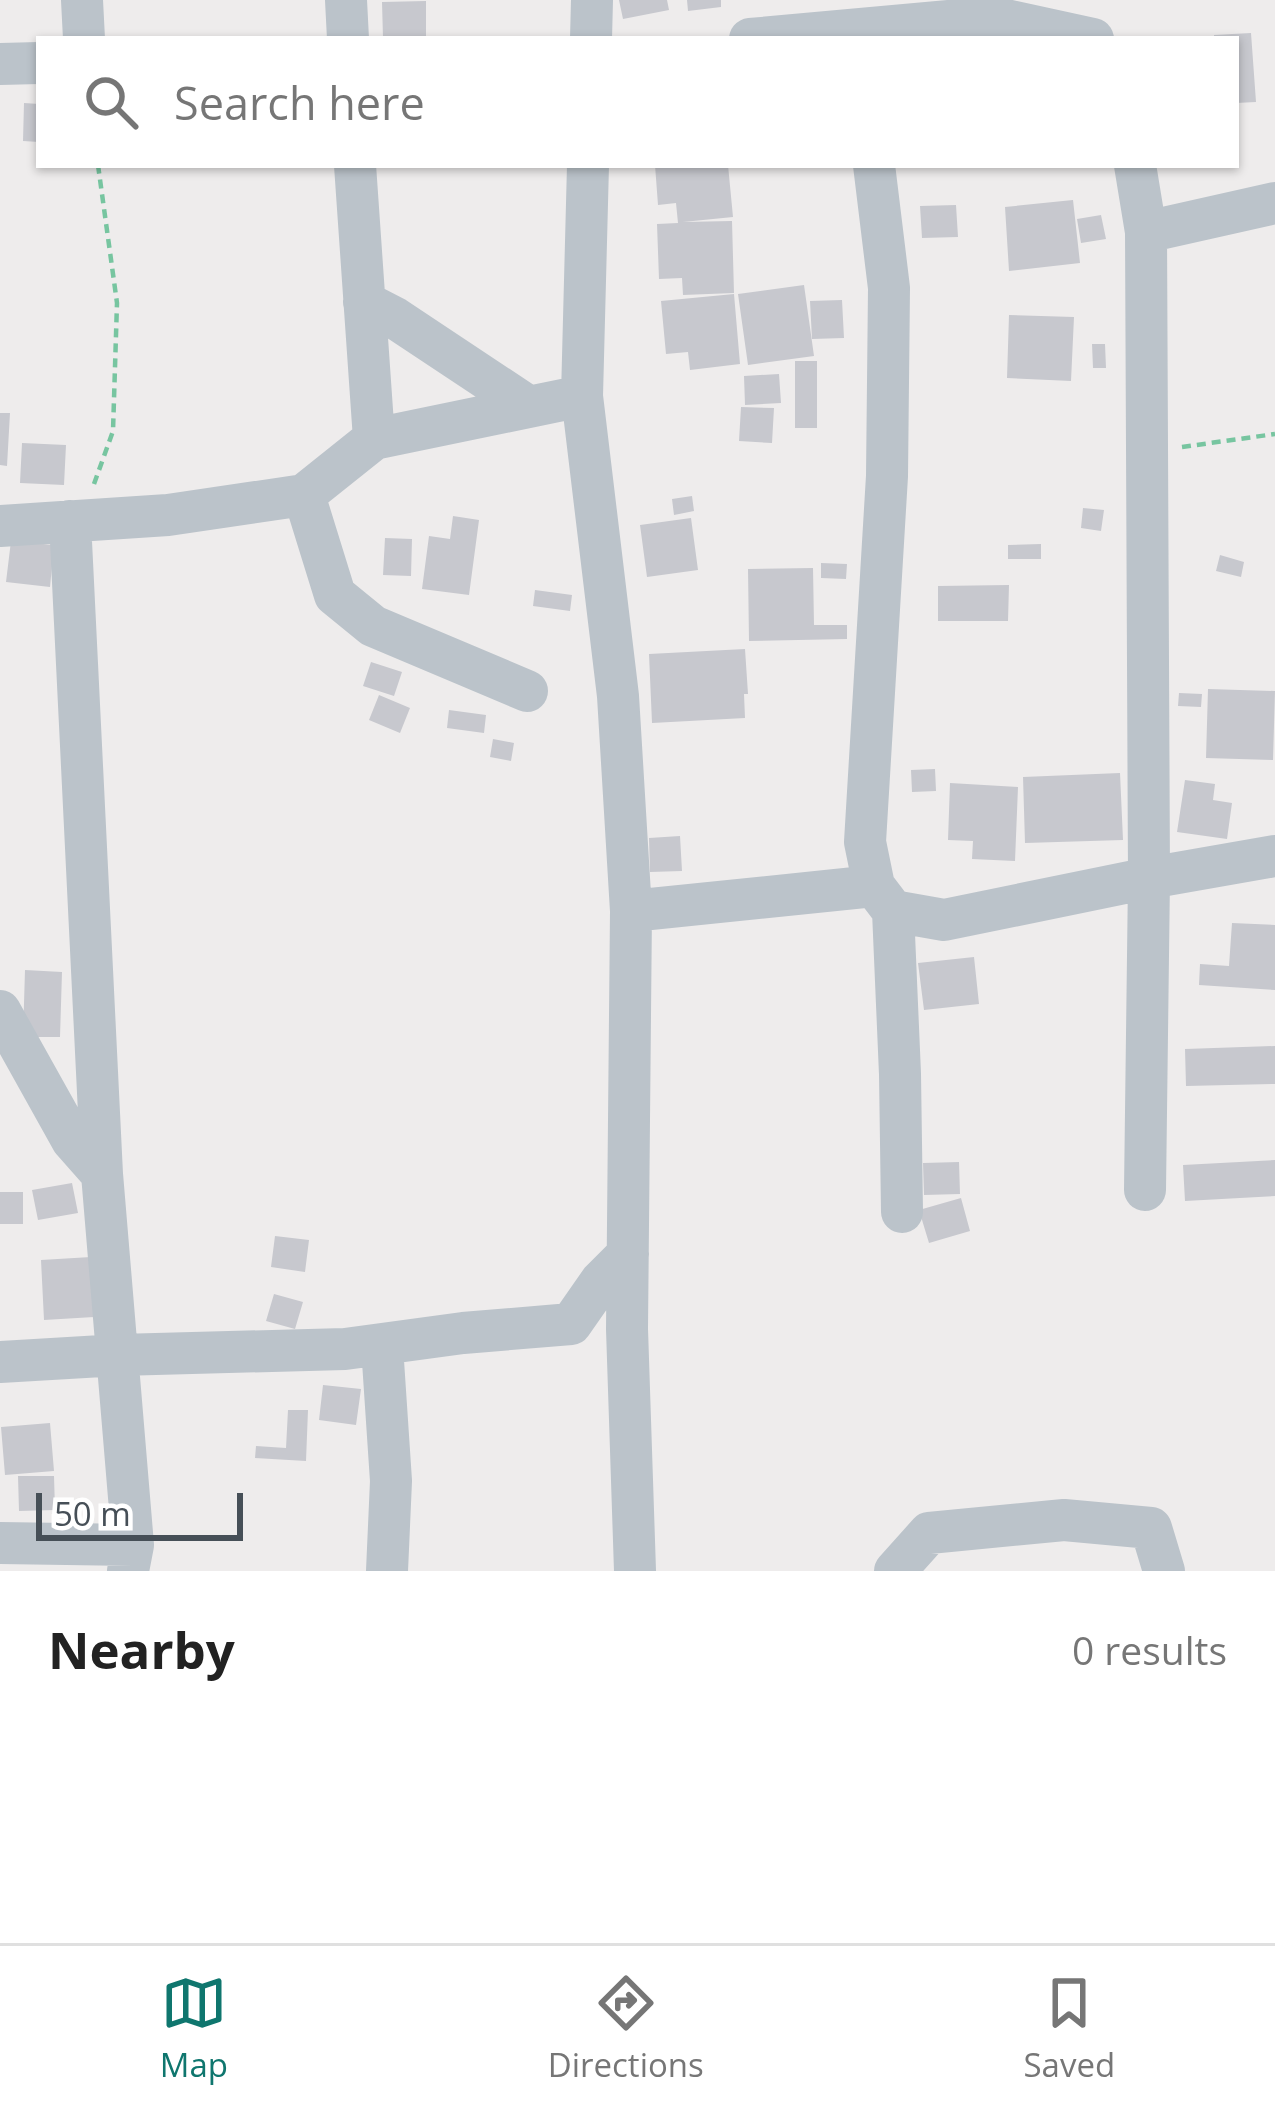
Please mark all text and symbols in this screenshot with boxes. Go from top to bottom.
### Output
search box [36,36,1239,168]
icon: search [78,69,144,135]
text: Search here [174,72,425,133]
scale bar [36,1487,243,1540]
text: 50 m [54,1491,131,1536]
text: Nearby [48,1614,235,1684]
text: 0 results [1072,1623,1227,1676]
tab: Map [160,1970,228,2087]
tab: Directions [548,1970,704,2087]
tab: Saved [1023,1970,1115,2087]

